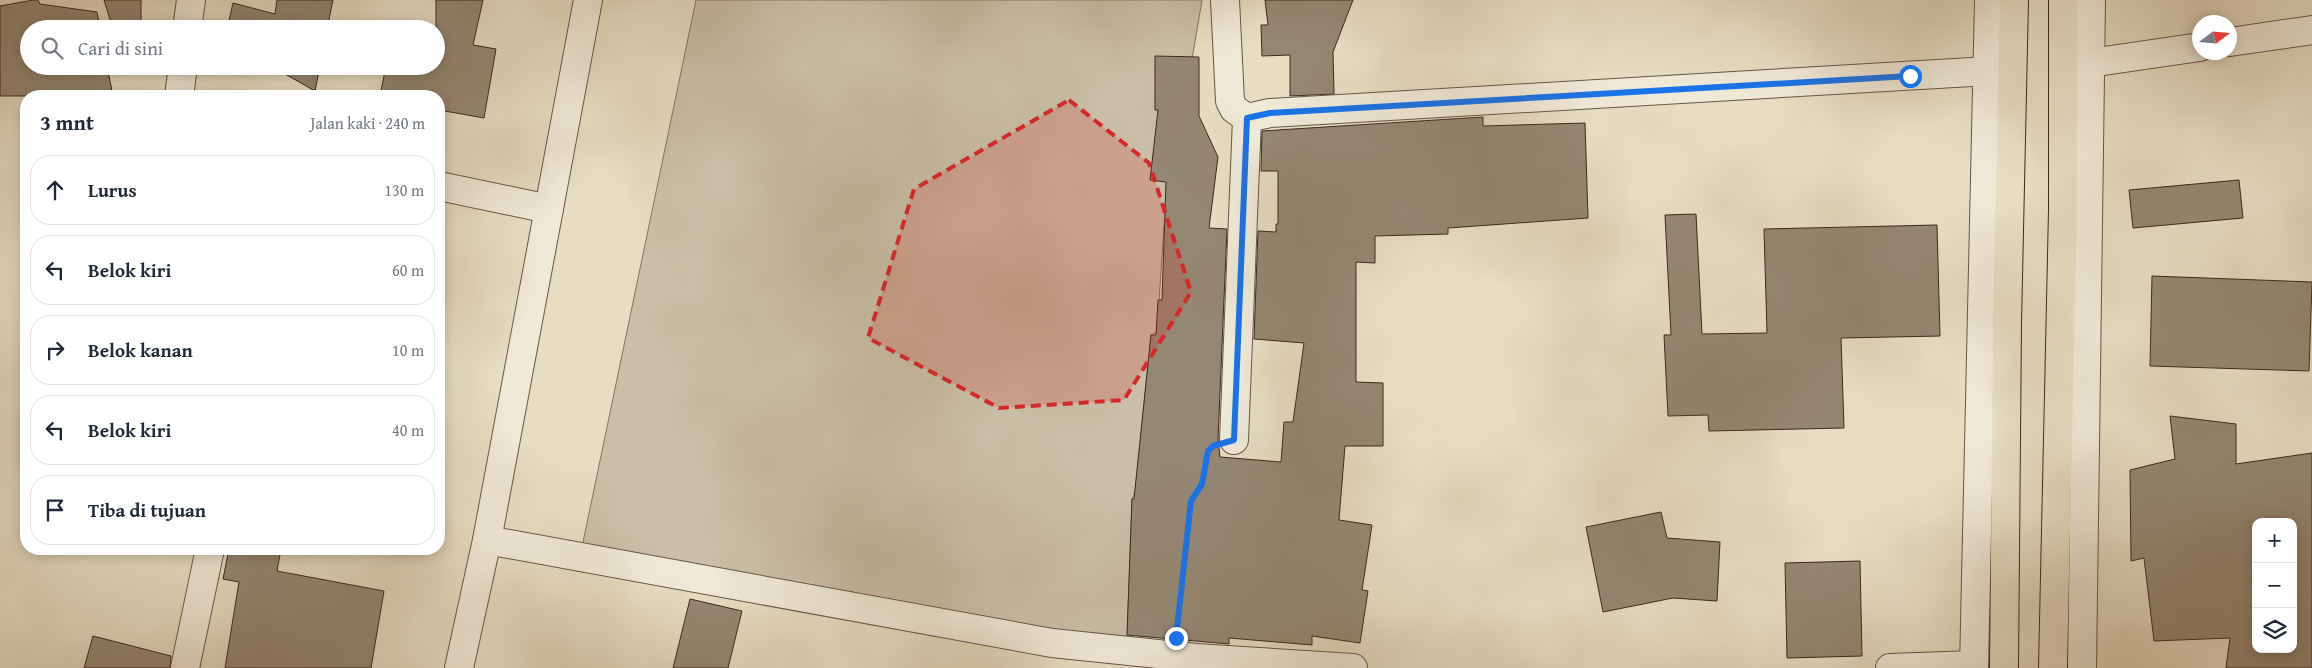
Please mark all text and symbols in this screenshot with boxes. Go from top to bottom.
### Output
north arrow [2192,15,2237,60]
search box [20,20,445,75]
icon: search [38,34,66,62]
text: Cari di sini [78,34,163,62]
route start [1899,65,1922,88]
text: 3 mnt [40,107,94,138]
text: Jalan kaki · 240 m [310,111,425,135]
icon: ahead [41,176,69,204]
text: Lurus [88,176,137,204]
text: 130 m [384,178,424,202]
icon: left [41,256,69,284]
text: Belok kiri [88,256,171,284]
text: 60 m [392,258,424,282]
icon: right [41,336,69,364]
text: Belok kanan [88,336,193,364]
text: 10 m [392,338,424,362]
icon: left [41,416,69,444]
text: Belok kiri [88,416,171,444]
text: 40 m [392,418,424,442]
icon: arrive [41,496,69,524]
text: Tiba di tujuan [88,496,206,524]
map controls [2252,518,2297,653]
button: + [2252,518,2297,563]
button: − [2252,563,2297,608]
button: layers [2252,608,2297,653]
route end [1165,627,1188,650]

